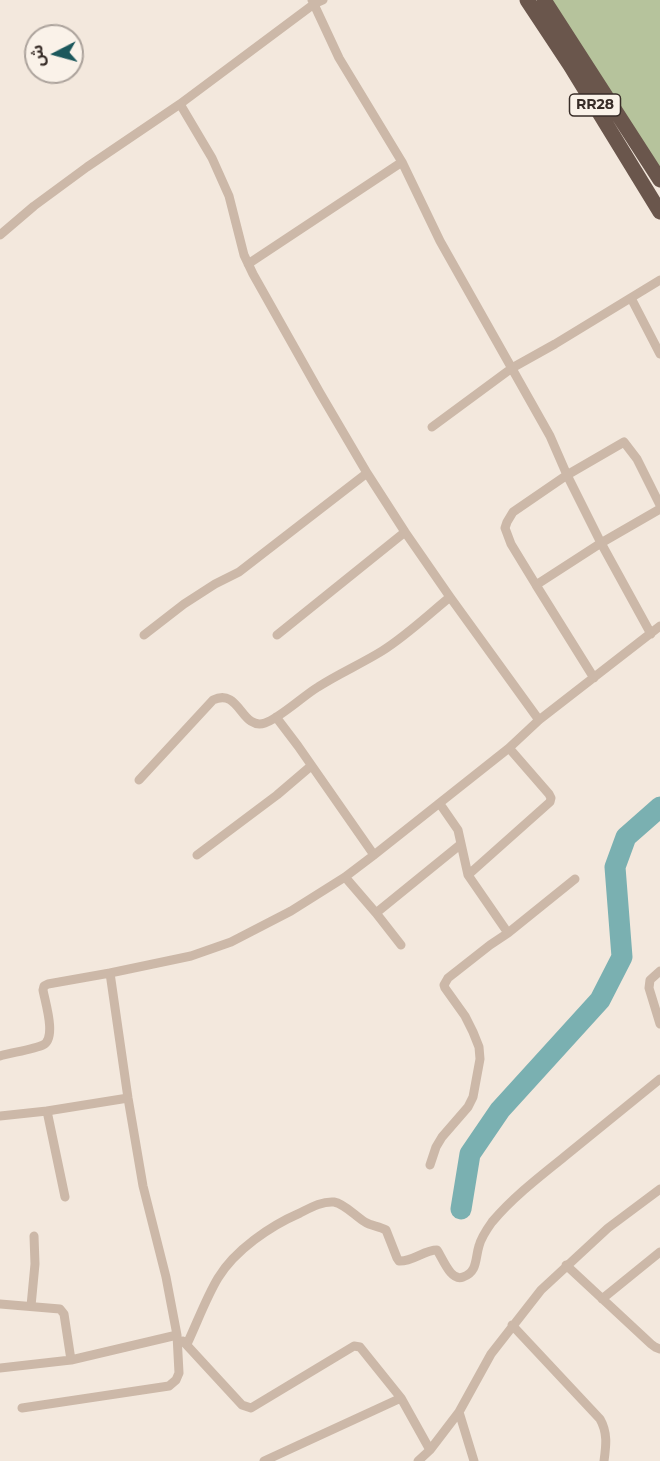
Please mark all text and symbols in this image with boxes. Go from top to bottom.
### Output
north arrow [24,24,84,84]
text: ش [27,44,48,68]
road number: RR28 [570,94,620,116]

